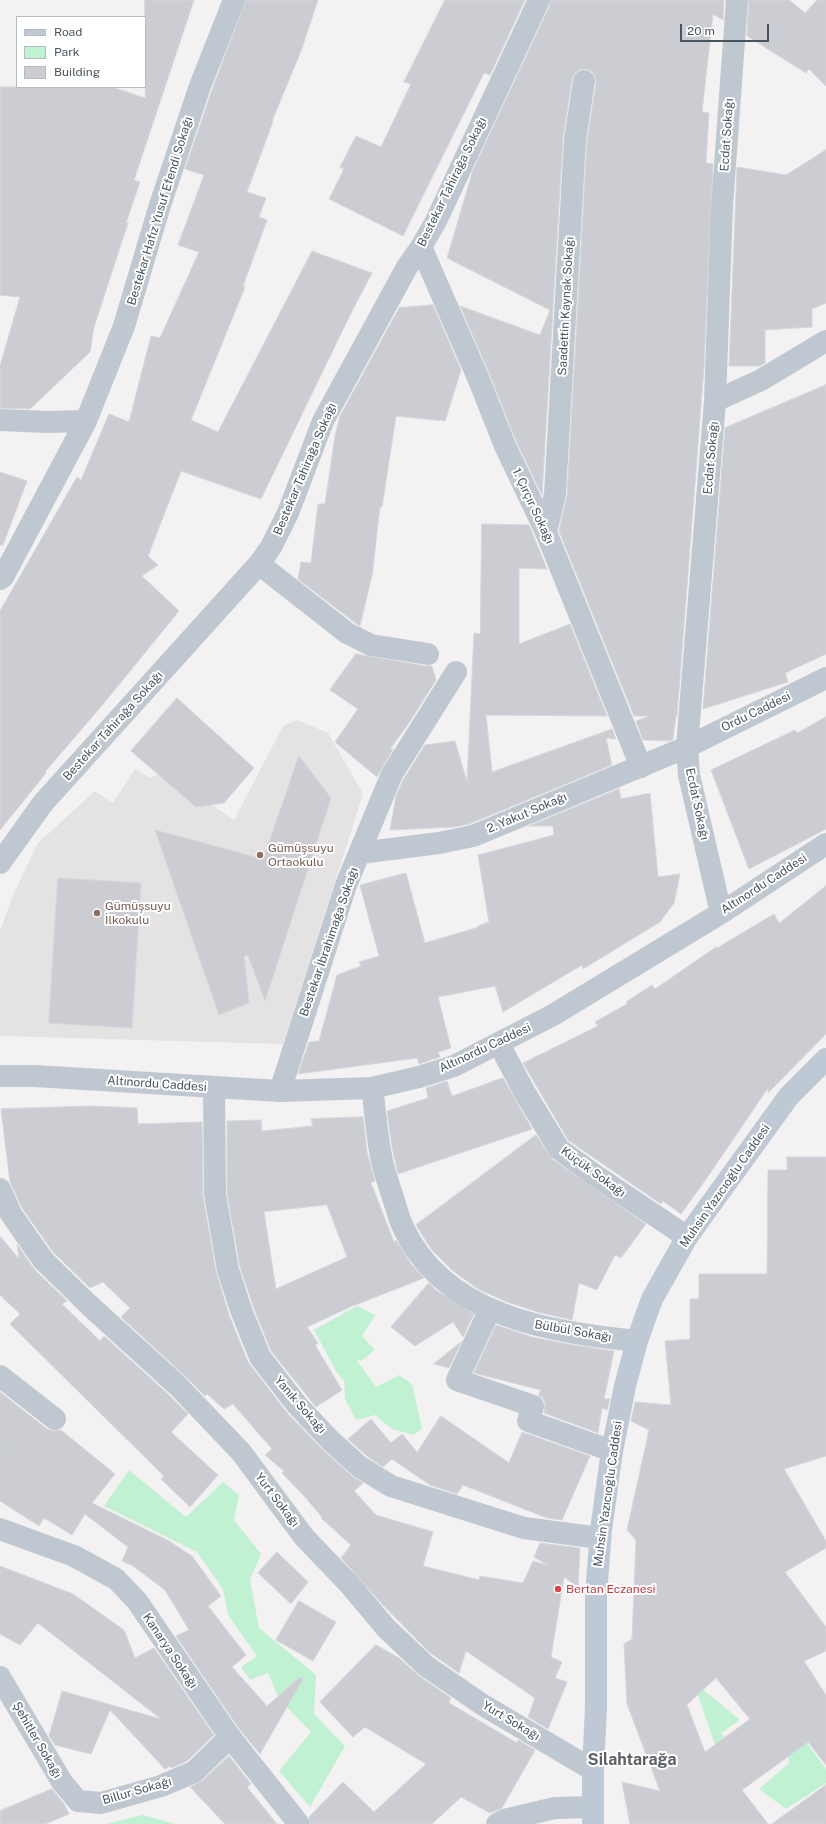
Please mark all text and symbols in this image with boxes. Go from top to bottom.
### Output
legend [16,16,146,88]
scale bar [682,16,771,42]
text: 20 m [687,24,715,38]
text: Road [54,25,82,39]
text: Park [54,45,80,59]
text: Building [54,65,100,79]
street label: Ecdat Sokağı [717,98,737,172]
street label: Bestekar Hafız Yusuf Efendi Sokağı [124,115,196,307]
street label: Bestekar Tahirağa Sokağı [414,115,490,249]
street label: Saadettin Kaynak Sokağı [555,236,577,376]
street label: Bestekar Tahirağa Sokağı [271,401,339,537]
street label: Ecdat Sokağı [701,421,721,495]
street label: 1. Çırçır Sokağı [509,466,557,546]
street label: Bestekar Tahirağa Sokağı [60,668,166,784]
street label: Ordu Caddesi [719,689,793,735]
street label: Ecdat Sokağı [682,767,712,841]
street label: 2. Yakut Sokağı [485,790,569,836]
place label: Gümüşsuyu Ortaokulu [268,841,334,869]
marker: Gümüşsuyu Ortaokulu [255,850,265,860]
street label: Altınordu Caddesi [718,851,810,917]
street label: Bestekar İbrahimağa Sokağı [297,866,361,1018]
place label: Gümüşsuyu İlkokulu [105,899,171,927]
marker: Gümüşsuyu İlkokulu [92,908,102,918]
street label: Altınordu Caddesi [437,1020,533,1076]
street label: Altınordu Caddesi [107,1073,207,1095]
street label: Muhsin Yazıcıoğlu Caddesi [677,1122,773,1250]
street label: Küçük Sokağı [558,1144,628,1200]
street label: Bülbül Sokağı [533,1317,613,1345]
street label: Yanık Sokağı [271,1373,329,1437]
street label: Muhsin Yazıcıoğlu Caddesi [591,1420,625,1568]
street label: Yurt Sokağı [252,1470,302,1530]
place label: Bertan Eczanesi [566,1582,655,1596]
marker: Bertan Eczanesi [553,1584,563,1594]
street label: Kanarya Sokağı [140,1611,200,1691]
street label: Yurt Sokağı [480,1698,542,1744]
street label: Şehitler Sokağı [9,1699,65,1781]
district label: Silahtarağa [588,1750,676,1770]
street label: Billur Sokağı [101,1774,173,1808]

